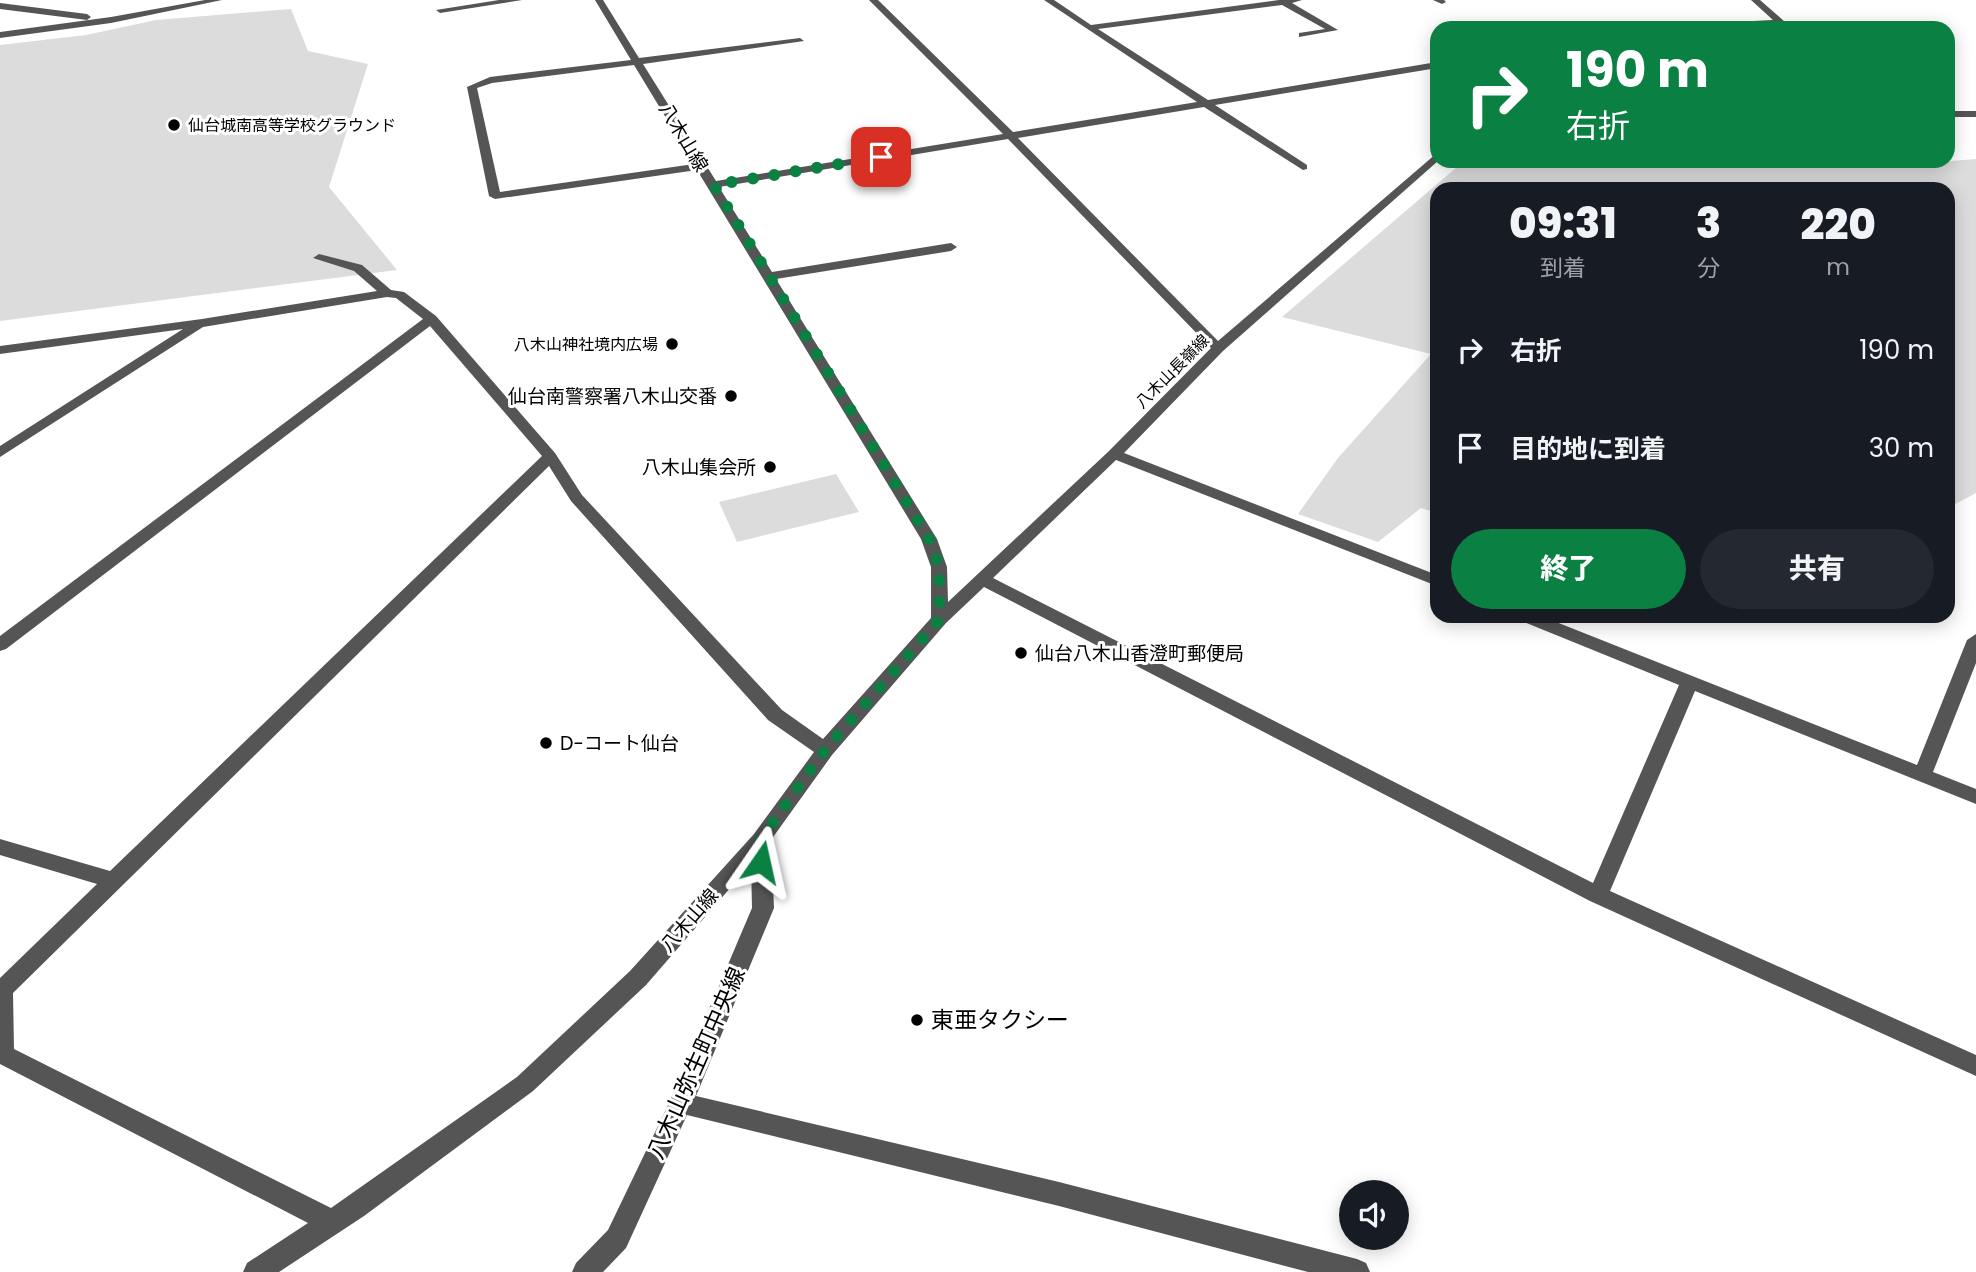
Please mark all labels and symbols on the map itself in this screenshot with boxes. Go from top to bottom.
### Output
street label: 八木山線 [652,98,715,177]
place label: 仙台城南高等学校グラウンド [188,114,396,137]
marker: 仙台城南高等学校グラウンド [166,117,182,133]
pin [851,127,911,187]
street label: 八木山長嶺線 [1130,329,1214,413]
place label: 八木山神社境内広場 [514,333,658,356]
marker: 八木山神社境内広場 [664,336,680,352]
place label: 仙台南警察署八木山交番 [508,383,717,410]
marker: 仙台南警察署八木山交番 [723,388,739,404]
place label: 八木山集会所 [642,454,756,481]
marker: 八木山集会所 [762,459,778,475]
place label: 仙台八木山香澄町郵便局 [1035,640,1244,667]
marker: 仙台八木山香澄町郵便局 [1013,645,1029,661]
place label: D-コート仙台 [560,730,679,757]
marker: D-コート仙台 [538,735,554,751]
position arrow [724,825,798,899]
street label: 八木山線 [654,883,725,958]
street label: 八木山弥生町中央線 [639,962,753,1164]
place label: 東亜タクシー [931,1004,1069,1036]
marker: 東亜タクシー [909,1012,925,1028]

